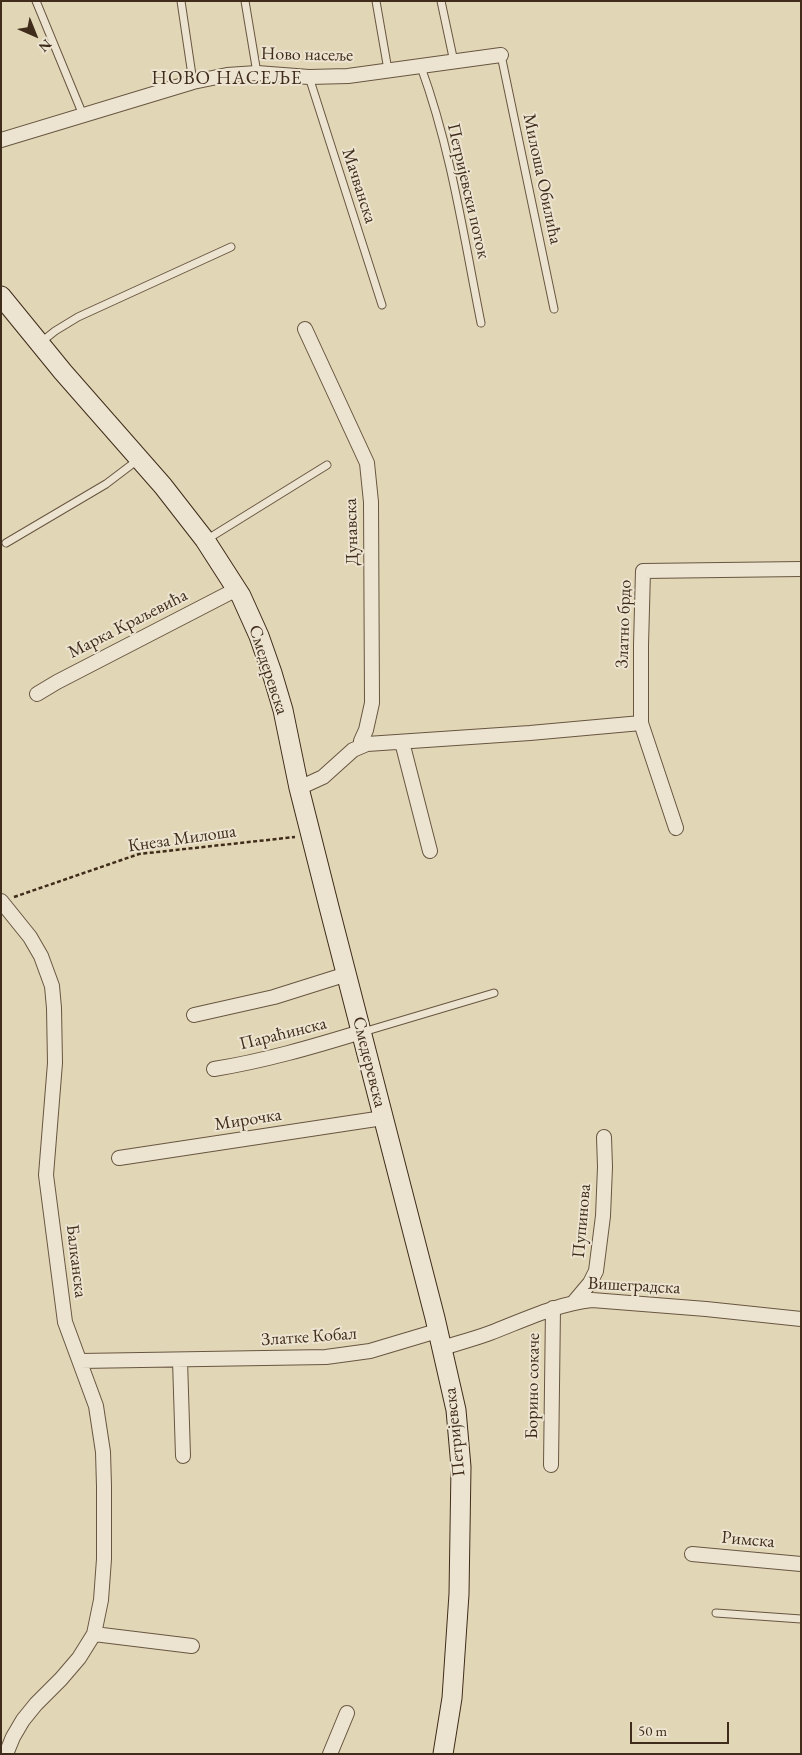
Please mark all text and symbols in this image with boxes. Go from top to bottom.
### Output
north arrow [10,10,60,60]
text: N [35,35,56,56]
street label: Ново насеље [261,43,353,67]
district label: НОВО НАСЕЉЕ [150,68,304,90]
street label: Милоша Обилића [518,112,566,246]
street label: Петријевски поток [442,121,494,261]
street label: Мачванска [337,146,381,226]
street label: Дунавска [340,498,364,566]
street label: Златно брдо [612,579,636,669]
street label: Марка Краљевића [65,585,191,663]
street label: Смедеревска [243,623,293,717]
street label: Кнеза Милоша [127,821,237,857]
street label: Параћинска [237,1013,329,1055]
street label: Смедеревска [347,1014,391,1110]
street label: Мирочка [213,1104,283,1136]
street label: Пупинова [568,1183,596,1259]
street label: Балканска [61,1223,91,1299]
street label: Вишеградска [587,1273,681,1299]
street label: Златке Кобал [261,1323,357,1351]
street label: Борино сокаче [521,1333,545,1439]
street label: Петријевска [440,1386,470,1478]
street label: Римска [721,1527,775,1553]
scale bar [632,1712,731,1744]
text: 50 m [638,1721,667,1740]

